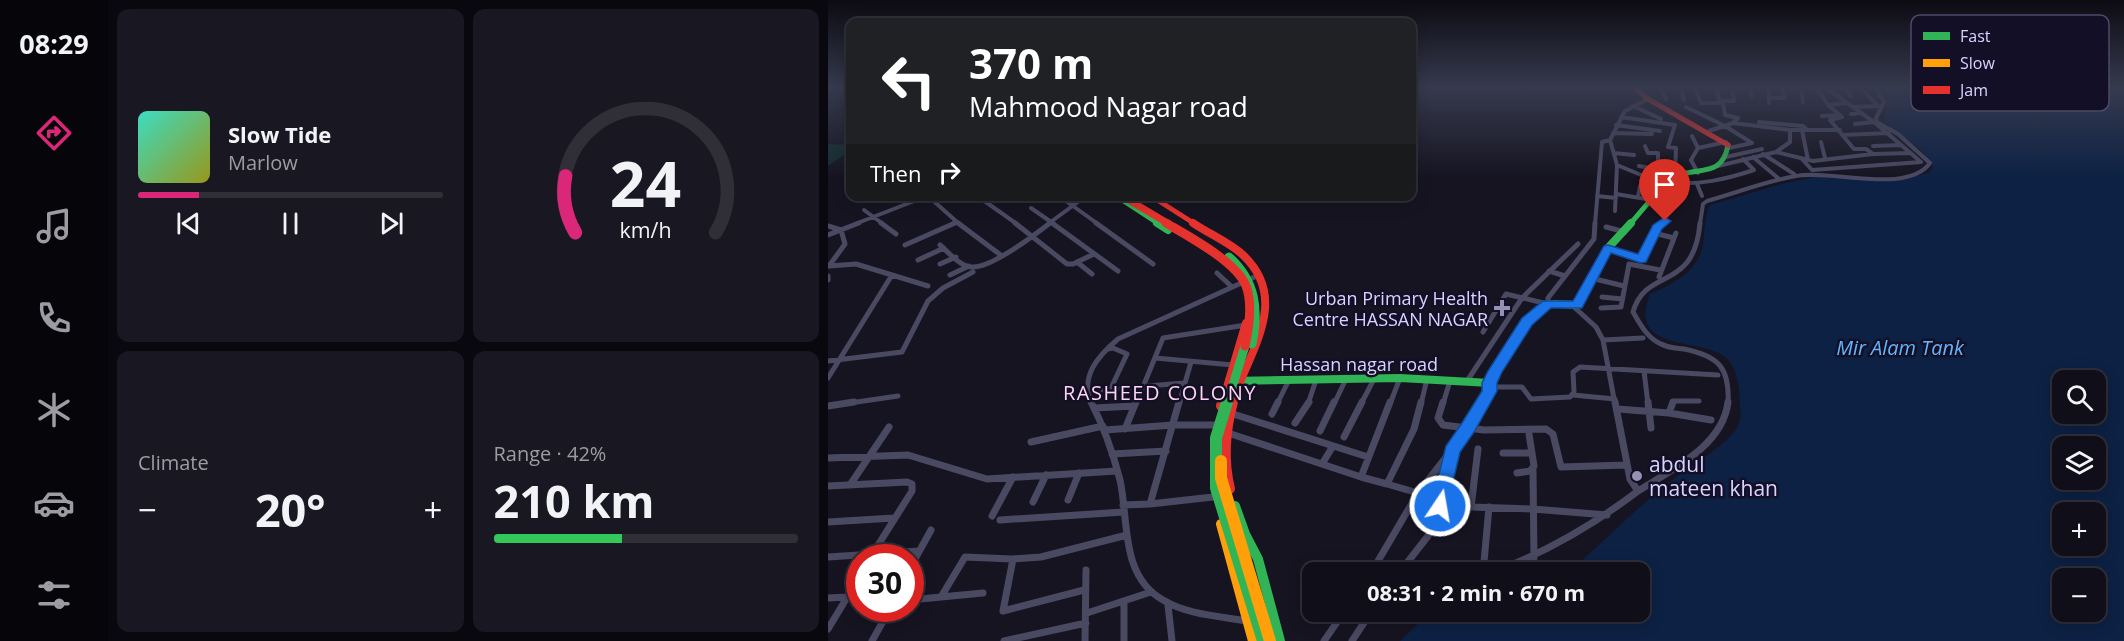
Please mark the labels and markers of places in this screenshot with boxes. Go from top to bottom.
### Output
pin [1639,159,1690,221]
place label: Urban Primary Health Centre HASSAN NAGAR [1292,286,1488,331]
marker: Urban Primary Health Centre HASSAN NAGAR [1493,299,1511,317]
place label: abdul mateen khan [1649,450,1778,502]
marker: abdul mateen khan [1630,469,1644,483]

